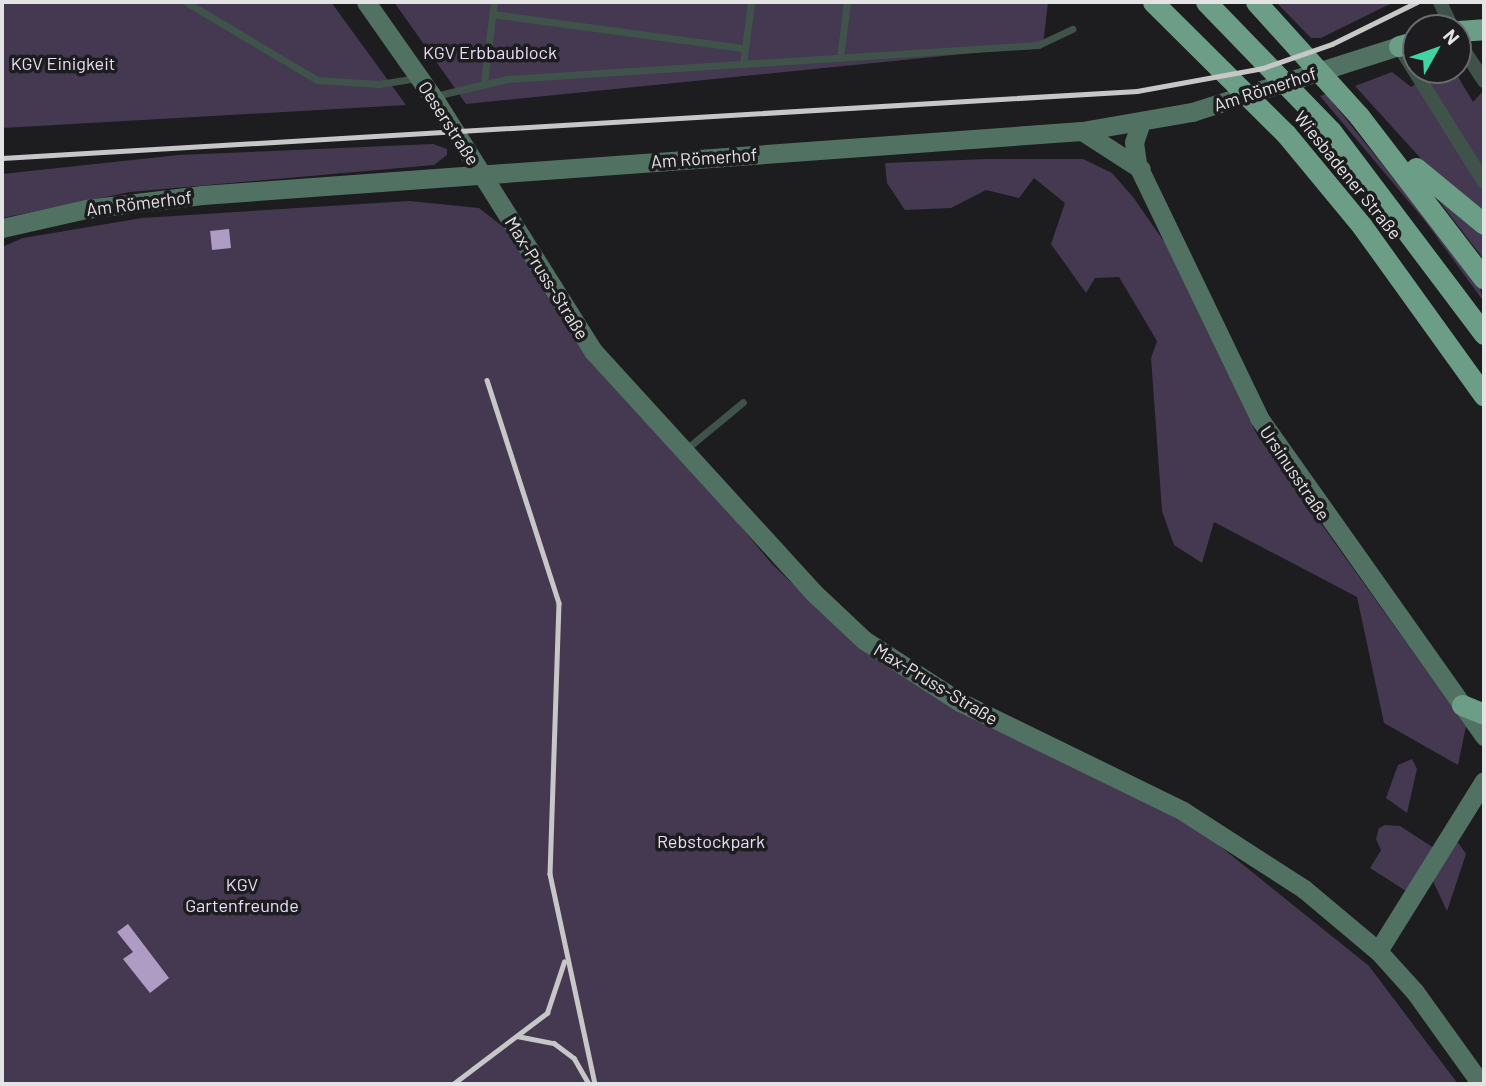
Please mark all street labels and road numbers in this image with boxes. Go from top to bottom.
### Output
street label: Am Römerhof [1211,62,1319,116]
street label: Oeserstraße [414,77,484,169]
street label: Wiesbadener Straße [1290,107,1406,243]
street label: Am Römerhof [650,144,758,172]
street label: Am Römerhof [85,186,193,220]
street label: Max-Pruss-Straße [501,213,593,343]
street label: Ursinusstraße [1255,421,1335,525]
street label: Max-Pruss-Straße [870,638,1002,730]

